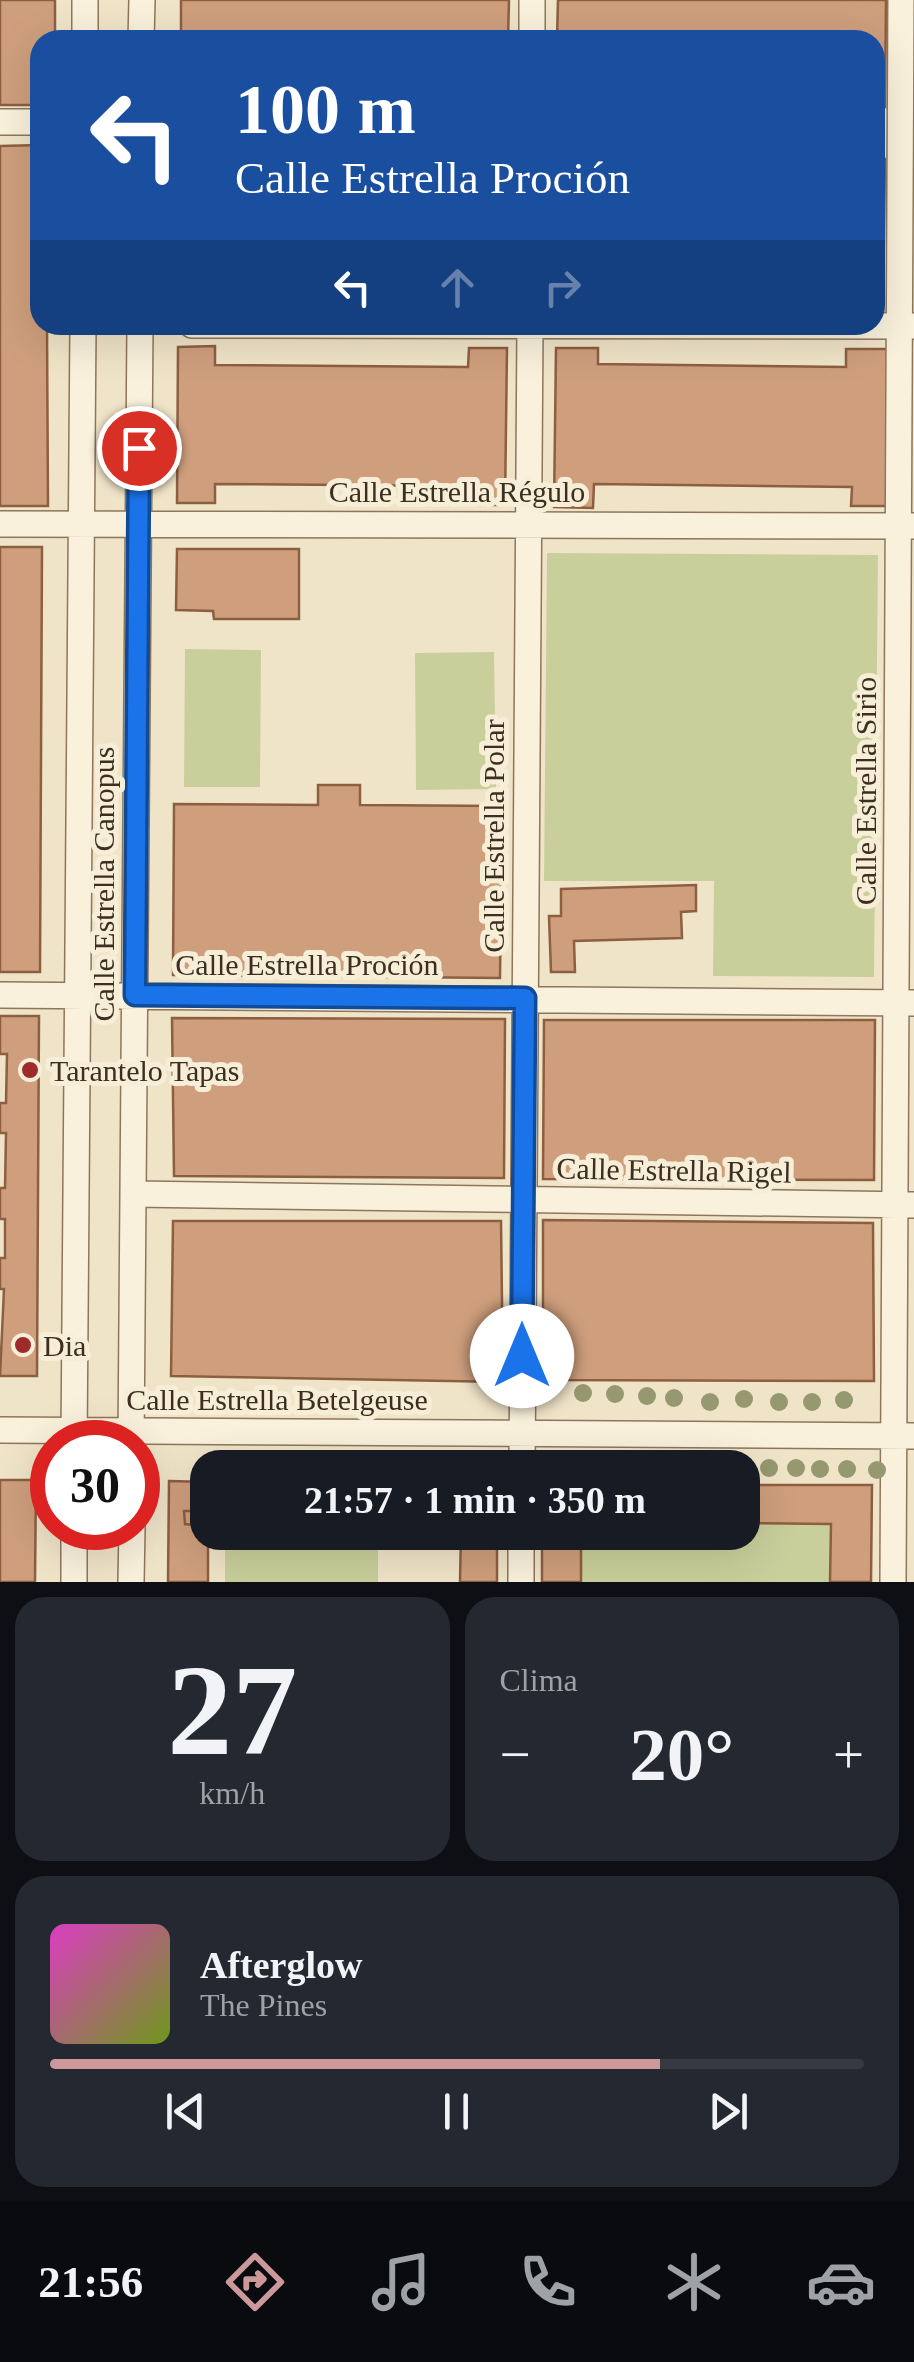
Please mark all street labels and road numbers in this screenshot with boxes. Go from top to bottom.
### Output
street label: Calle Estrella Régulo [329,475,585,508]
street label: Calle Estrella Sirio [849,677,882,905]
street label: Calle Estrella Polar [477,719,510,953]
street label: Calle Estrella Canopus [87,747,120,1021]
street label: Calle Estrella Proción [175,948,439,981]
street label: Calle Estrella Rigel [556,1151,792,1189]
street label: Calle Estrella Betelgeuse [126,1383,428,1416]

